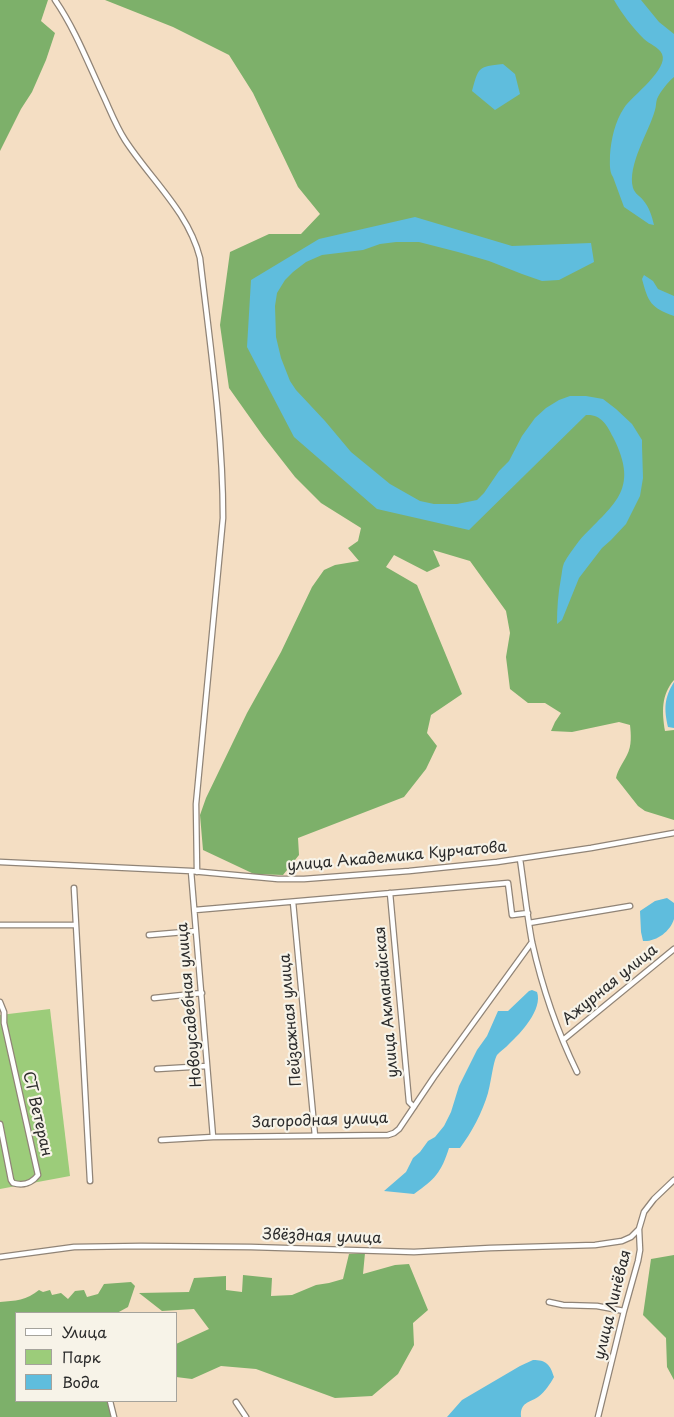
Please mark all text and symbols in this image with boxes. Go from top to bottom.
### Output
street label: улица Академика Курчатова [286,838,508,876]
street label: Новоусадебная улица [174,922,206,1088]
street label: улица Акманайская [371,926,403,1078]
street label: Ажурная улица [559,941,661,1029]
street label: Пейзажная улица [276,953,306,1087]
street label: СТ Ветеран [18,1070,56,1158]
street label: Загородная улица [252,1110,388,1132]
street label: Звёздная улица [262,1226,382,1248]
street label: улица Линёвая [591,1248,635,1362]
legend [15,1312,178,1402]
text: Улица [62,1320,107,1343]
text: Парк [62,1345,101,1368]
text: Вода [62,1370,99,1393]

